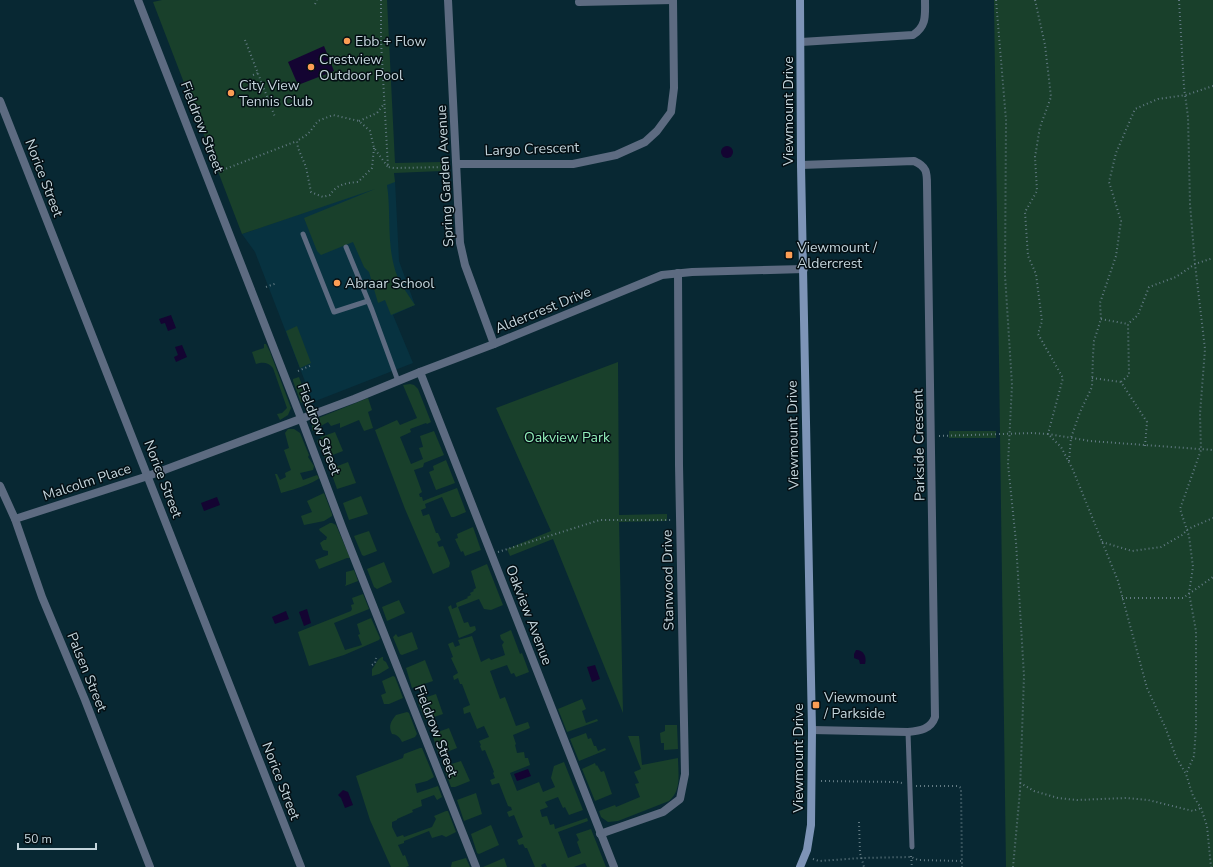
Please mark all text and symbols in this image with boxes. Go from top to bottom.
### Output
place label: Ebb + Flow [355,32,427,51]
marker: Ebb + Flow [342,36,352,46]
place label: Crestview Outdoor Pool [319,50,404,85]
street label: Viewmount Drive [779,56,798,167]
marker: Crestview Outdoor Pool [306,62,316,72]
place label: City View Tennis Club [239,76,313,111]
street label: Fieldrow Street [176,78,228,176]
marker: City View Tennis Club [226,88,236,98]
street label: Spring Garden Avenue [432,105,458,247]
street label: Norice Street [20,136,68,220]
street label: Largo Crescent [484,138,580,160]
place label: Viewmount / Aldercrest [796,238,878,273]
marker: Viewmount / Aldercrest [784,250,794,260]
place label: Abraar School [345,274,435,293]
marker: Abraar School [332,278,342,288]
street label: Aldercrest Drive [492,282,594,338]
street label: Fieldrow Street [293,380,345,478]
street label: Viewmount Drive [783,380,803,491]
street label: Parkside Crescent [909,389,929,501]
park label: Oakview Park [524,428,611,447]
street label: Norice Street [139,437,187,521]
street label: Malcolm Place [41,459,133,505]
street label: Stanwood Drive [658,529,678,631]
street label: Oakview Avenue [501,562,557,668]
street label: Palsen Street [62,630,112,715]
street label: Fieldrow Street [410,682,462,780]
place label: Viewmount / Parkside [823,688,897,723]
marker: Viewmount / Parkside [811,700,821,710]
street label: Viewmount Drive [789,703,808,814]
street label: Norice Street [257,739,305,823]
scale bar [18,825,96,851]
text: 50 m [24,831,52,847]

